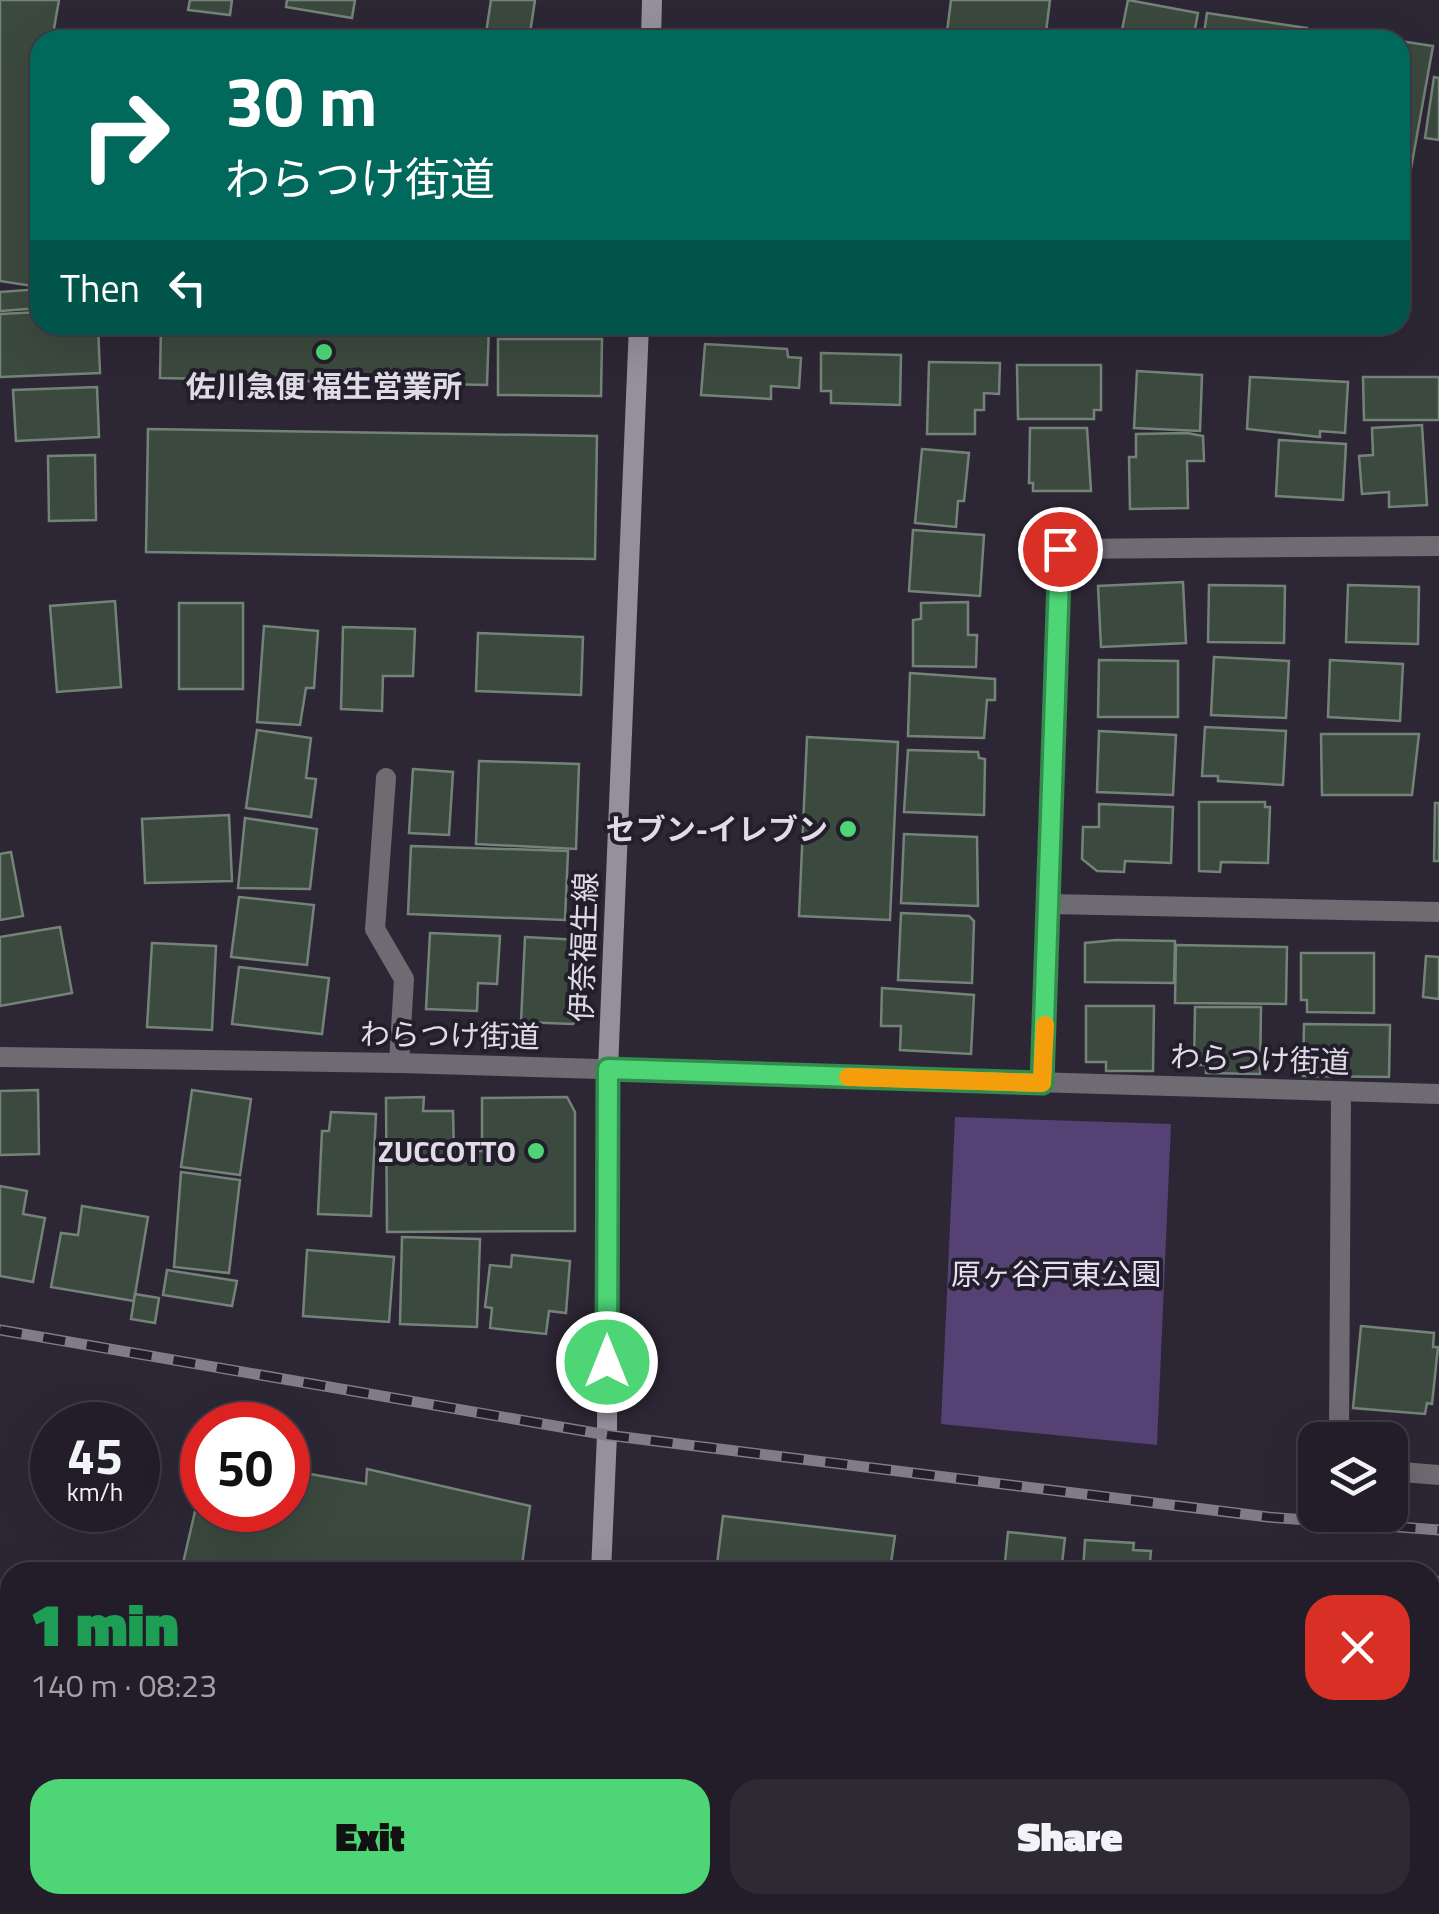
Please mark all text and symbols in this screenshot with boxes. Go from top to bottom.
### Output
text: 30 m [225,47,378,153]
icon: right [60,70,190,200]
text: わらつけ街道 [225,144,495,212]
text: Then [60,259,140,317]
icon: left [160,260,215,315]
marker: 佐川急便 福生営業所 [313,341,335,363]
place label: 佐川急便 福生営業所 [186,363,462,409]
pin [1018,507,1103,592]
icon: arrive [1033,522,1088,577]
place label: セブン-イレブン [606,806,828,852]
marker: セブン-イレブン [837,818,859,840]
street label: 伊奈福生線 [557,871,609,1023]
street label: わらつけ街道 [360,1010,540,1060]
street label: わらつけ街道 [1169,1033,1351,1085]
place label: ZUCCOTTO [378,1128,516,1174]
marker: ZUCCOTTO [525,1140,547,1162]
park label: 原ヶ谷戸東公園 [951,1251,1161,1297]
position arrow [555,1310,659,1414]
speed limit sign: 50 [180,1402,310,1532]
text: 45 [67,1417,123,1493]
map controls [1298,1422,1408,1532]
button: layers [1298,1422,1408,1532]
text: km/h [67,1473,123,1511]
text: 1 min [30,1578,179,1669]
button: close [1305,1595,1410,1700]
text: 140 m · 08:23 [30,1661,217,1709]
button: Exit [30,1779,710,1894]
button: Share [730,1779,1410,1894]

